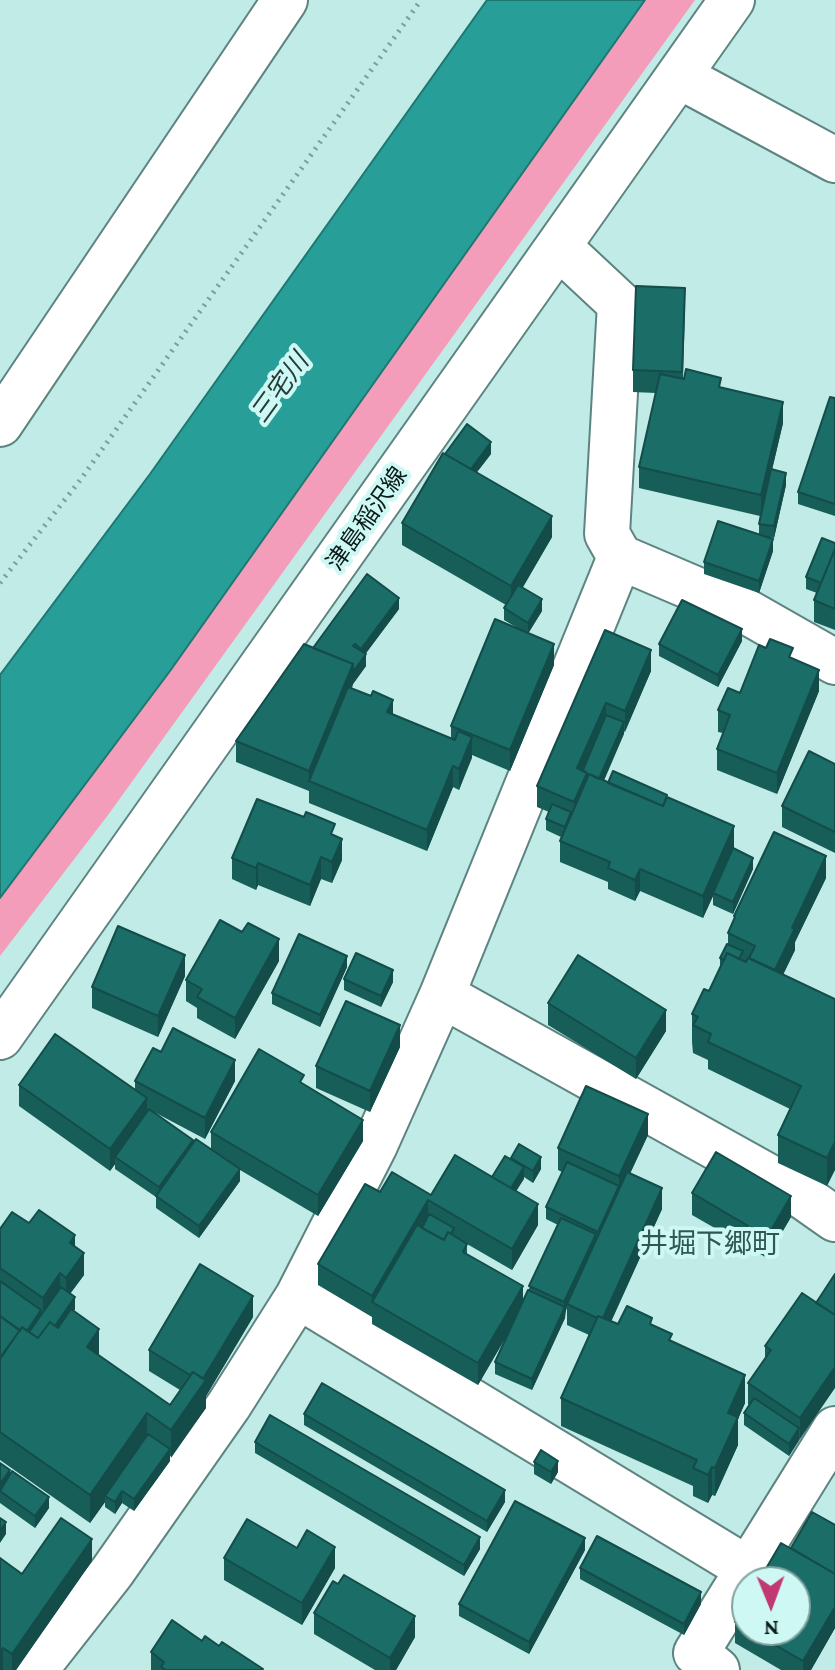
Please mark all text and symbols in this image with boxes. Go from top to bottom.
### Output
water label: 三宅川 [244,347,316,429]
street label: 津島稲沢線 [321,462,413,576]
district label: 井堀下郷町 [640,1227,780,1261]
north arrow [731,1566,811,1646]
text: N [764,1616,779,1641]

